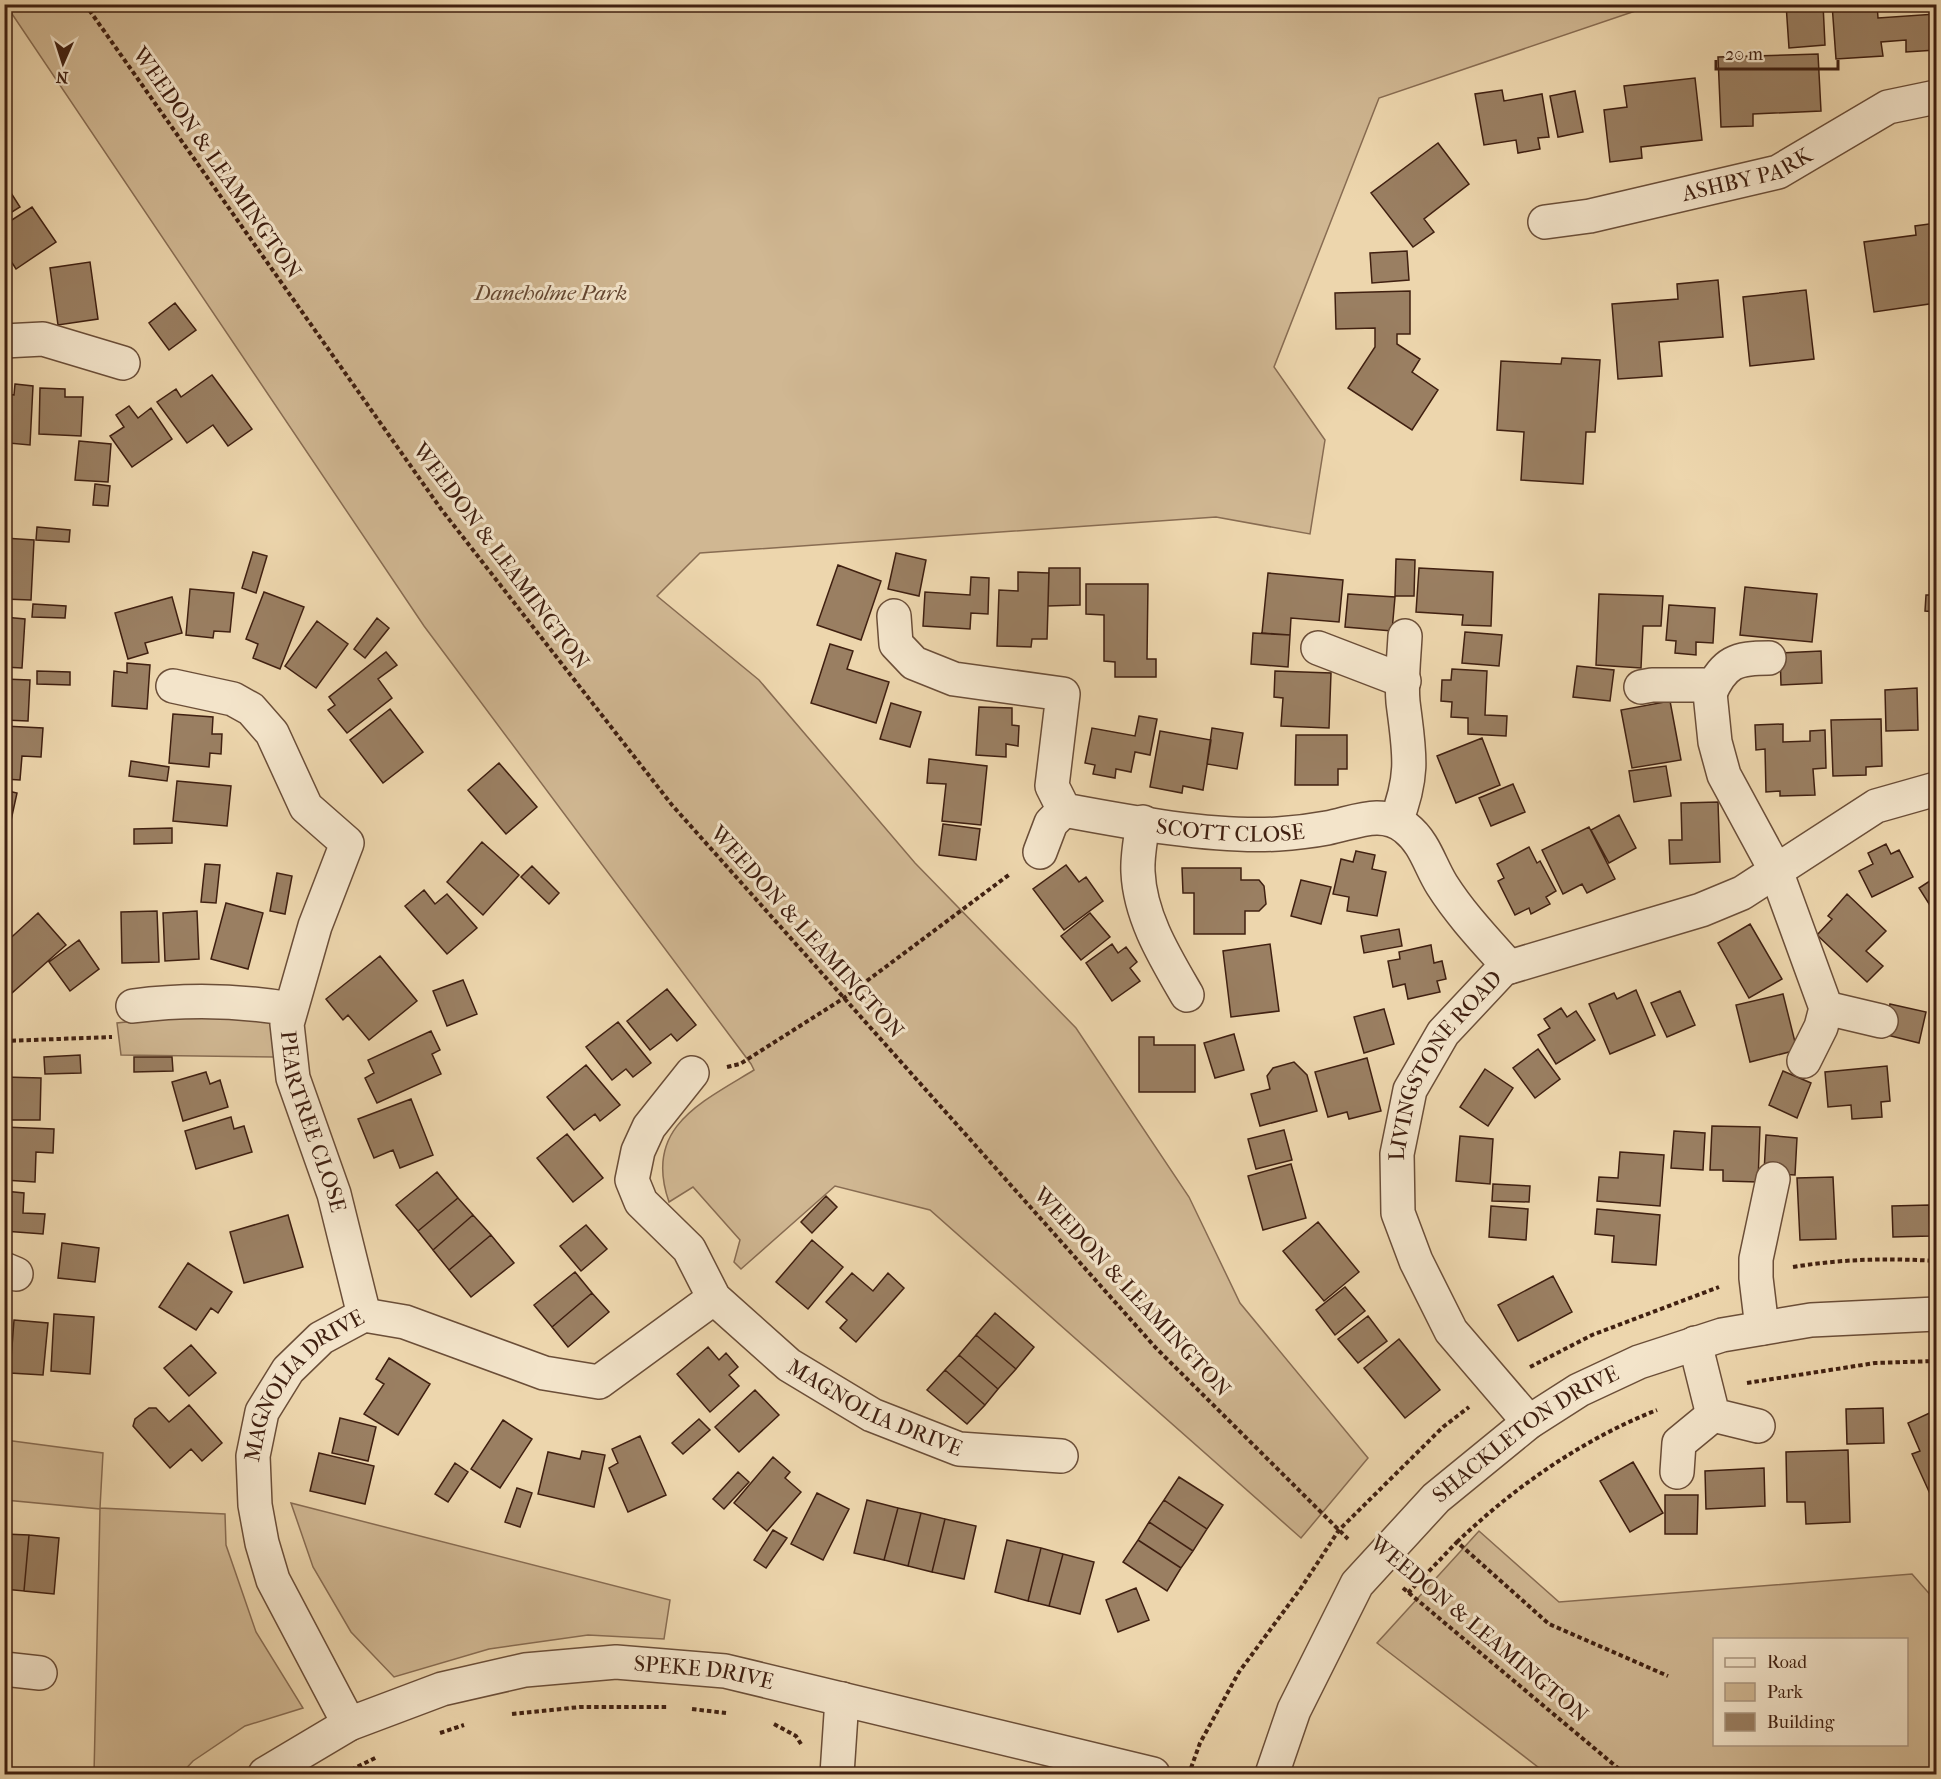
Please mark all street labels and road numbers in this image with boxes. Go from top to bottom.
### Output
street label: WEEDON & LEAMINGTON [126,41,307,284]
street label: ASHBY PARK [1678,141,1818,207]
street label: WEEDON & LEAMINGTON [407,437,595,675]
street label: SCOTT CLOSE [1154,813,1306,848]
street label: WEEDON & LEAMINGTON [704,820,910,1044]
street label: LIVINGSTONE ROAD [1384,965,1508,1161]
street label: PEARTREE CLOSE [275,1029,351,1215]
street label: WEEDON & LEAMINGTON [1027,1181,1236,1402]
street label: MAGNOLIA DRIVE [239,1304,369,1464]
street label: MAGNOLIA DRIVE [782,1354,966,1462]
street label: SHACKLETON DRIVE [1427,1360,1623,1508]
street label: WEEDON & LEAMINGTON [1364,1529,1594,1728]
street label: SPEKE DRIVE [633,1651,776,1695]

